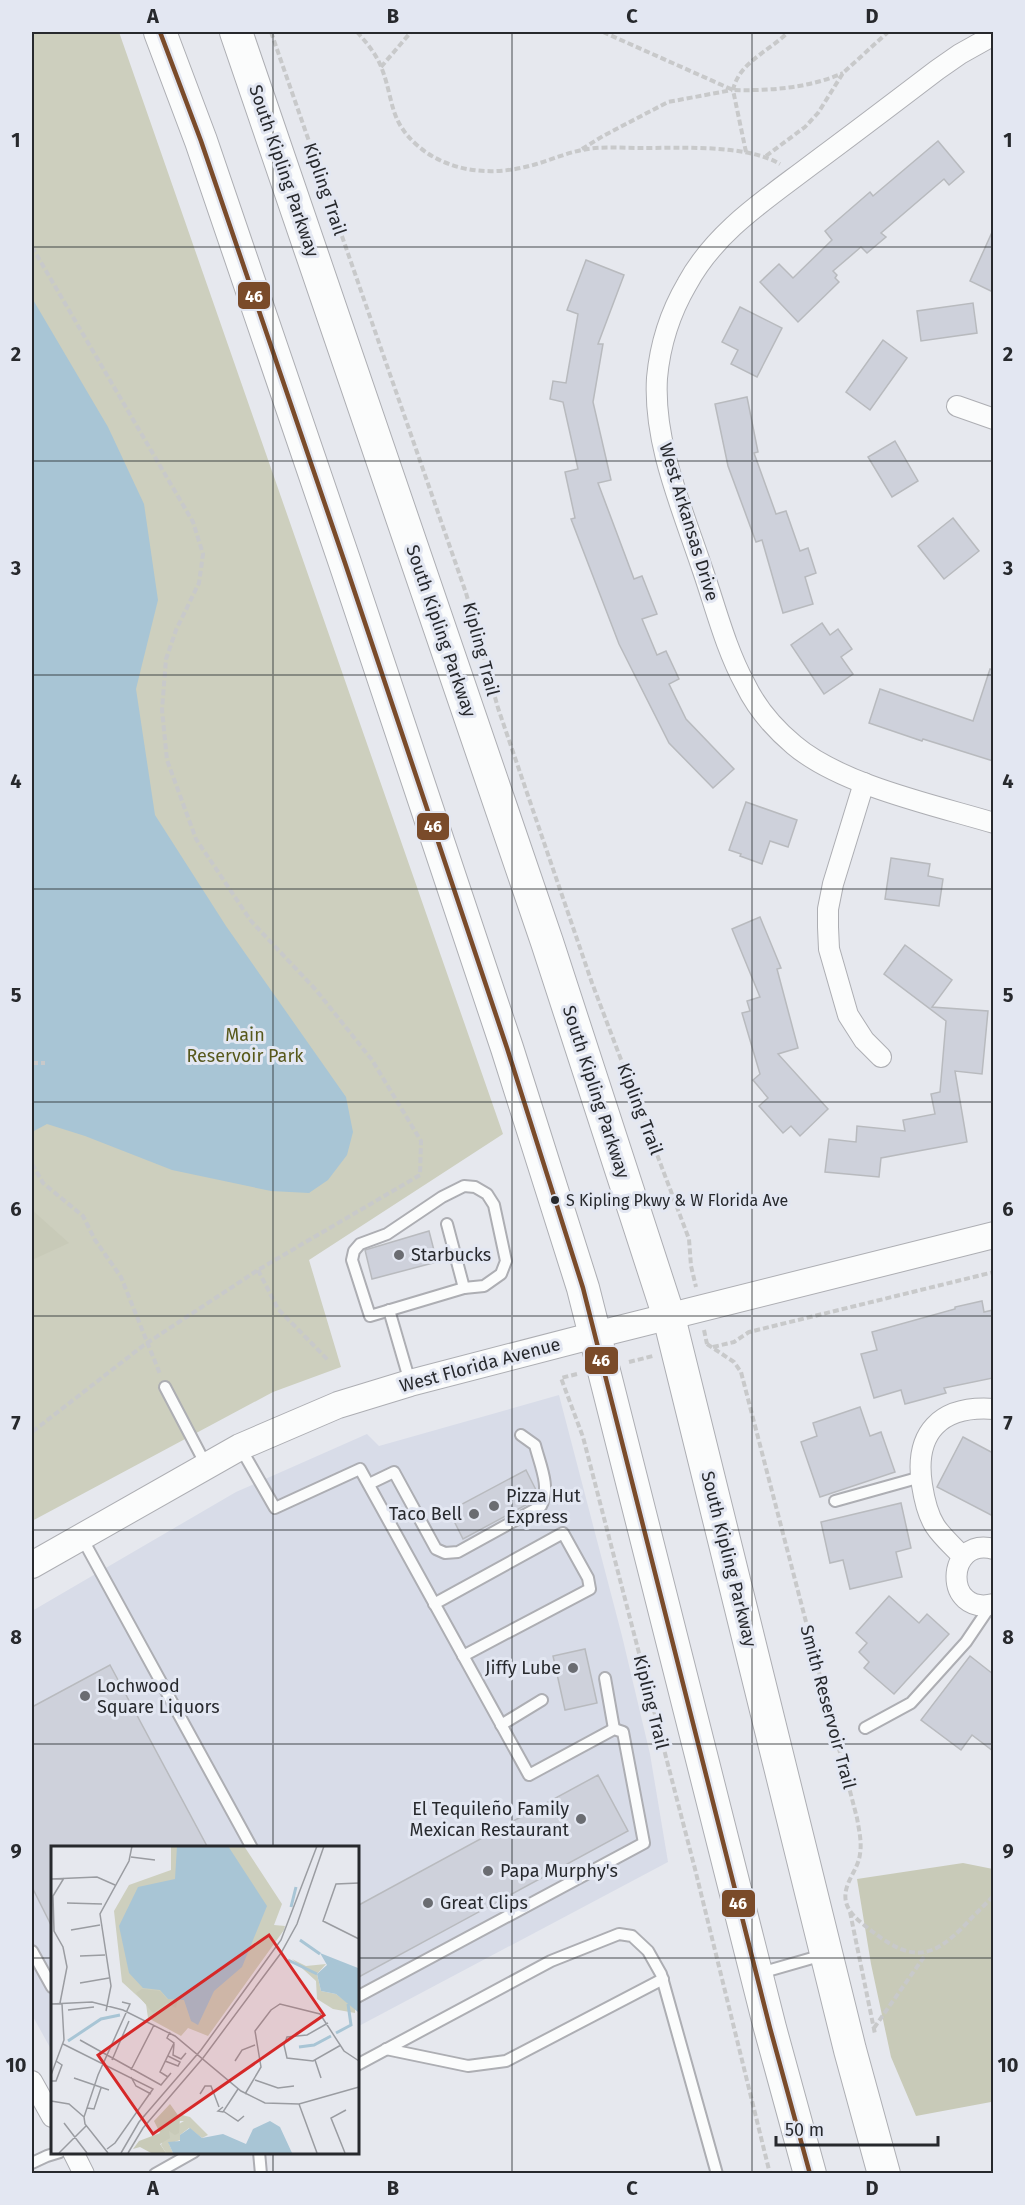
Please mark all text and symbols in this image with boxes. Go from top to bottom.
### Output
text: A [146,4,160,28]
text: B [387,4,399,28]
text: C [626,4,638,28]
text: D [865,4,879,28]
street label: South Kipling Parkway [244,82,324,260]
text: 1 [11,128,21,152]
text: 1 [1003,128,1013,152]
street label: Kipling Trail [299,140,351,238]
line badge: 46 [237,281,271,310]
text: 46 [245,287,263,306]
text: 2 [11,342,21,366]
text: 2 [1003,342,1013,366]
street label: West Arkansas Drive [655,440,723,604]
street label: South Kipling Parkway [401,542,481,720]
text: 3 [10,556,21,580]
text: 3 [1002,556,1013,580]
street label: Kipling Trail [458,599,504,699]
text: 4 [10,769,22,793]
text: 4 [1002,769,1014,793]
line badge: 46 [416,812,450,841]
text: 46 [424,817,442,836]
text: 5 [11,983,22,1007]
text: 5 [1003,983,1014,1007]
street label: South Kipling Parkway [558,1003,634,1181]
park label: Main Reservoir Park [186,1024,304,1067]
street label: Kipling Trail [612,1060,668,1158]
place label: S Kipling Pkwy & W Florida Ave [566,1191,788,1210]
marker: S Kipling Pkwy & W Florida Ave [549,1194,561,1206]
text: 6 [10,1197,22,1221]
text: 6 [1002,1197,1014,1221]
place label: Starbucks [411,1244,491,1266]
marker: Starbucks [392,1248,406,1262]
street label: West Florida Avenue [397,1333,563,1397]
line badge: 46 [584,1346,619,1375]
text: 46 [592,1351,610,1370]
text: 7 [11,1411,21,1435]
text: 7 [1003,1411,1013,1435]
street label: South Kipling Parkway [696,1469,762,1649]
place label: Pizza Hut Express [506,1485,581,1528]
marker: Pizza Hut Express [487,1499,501,1513]
place label: Taco Bell [389,1503,462,1525]
marker: Taco Bell [467,1507,481,1521]
street label: Smith Reservoir Trail [795,1623,861,1791]
text: 8 [10,1625,22,1649]
text: 8 [1002,1625,1014,1649]
street label: Kipling Trail [629,1652,673,1752]
place label: Jiffy Lube [485,1657,561,1679]
marker: Jiffy Lube [566,1661,580,1675]
place label: Lochwood Square Liquors [97,1675,220,1718]
marker: Lochwood Square Liquors [78,1689,92,1703]
place label: El Tequileño Family Mexican Restaurant [409,1798,570,1841]
marker: El Tequileño Family Mexican Restaurant [574,1812,588,1826]
text: 9 [10,1839,22,1863]
text: 9 [1002,1839,1014,1863]
inset map [51,1846,358,2154]
place label: Papa Murphy's [500,1860,618,1882]
marker: Papa Murphy's [481,1864,495,1878]
line badge: 46 [721,1889,756,1918]
place label: Great Clips [440,1892,528,1914]
text: 46 [729,1894,747,1913]
marker: Great Clips [421,1896,435,1910]
text: 10 [6,2053,26,2077]
text: 10 [998,2053,1018,2077]
scale bar [776,2109,938,2147]
text: 50 m [785,2119,824,2141]
text: A [146,2176,160,2200]
text: B [387,2176,399,2200]
text: C [626,2176,638,2200]
text: D [865,2176,879,2200]

